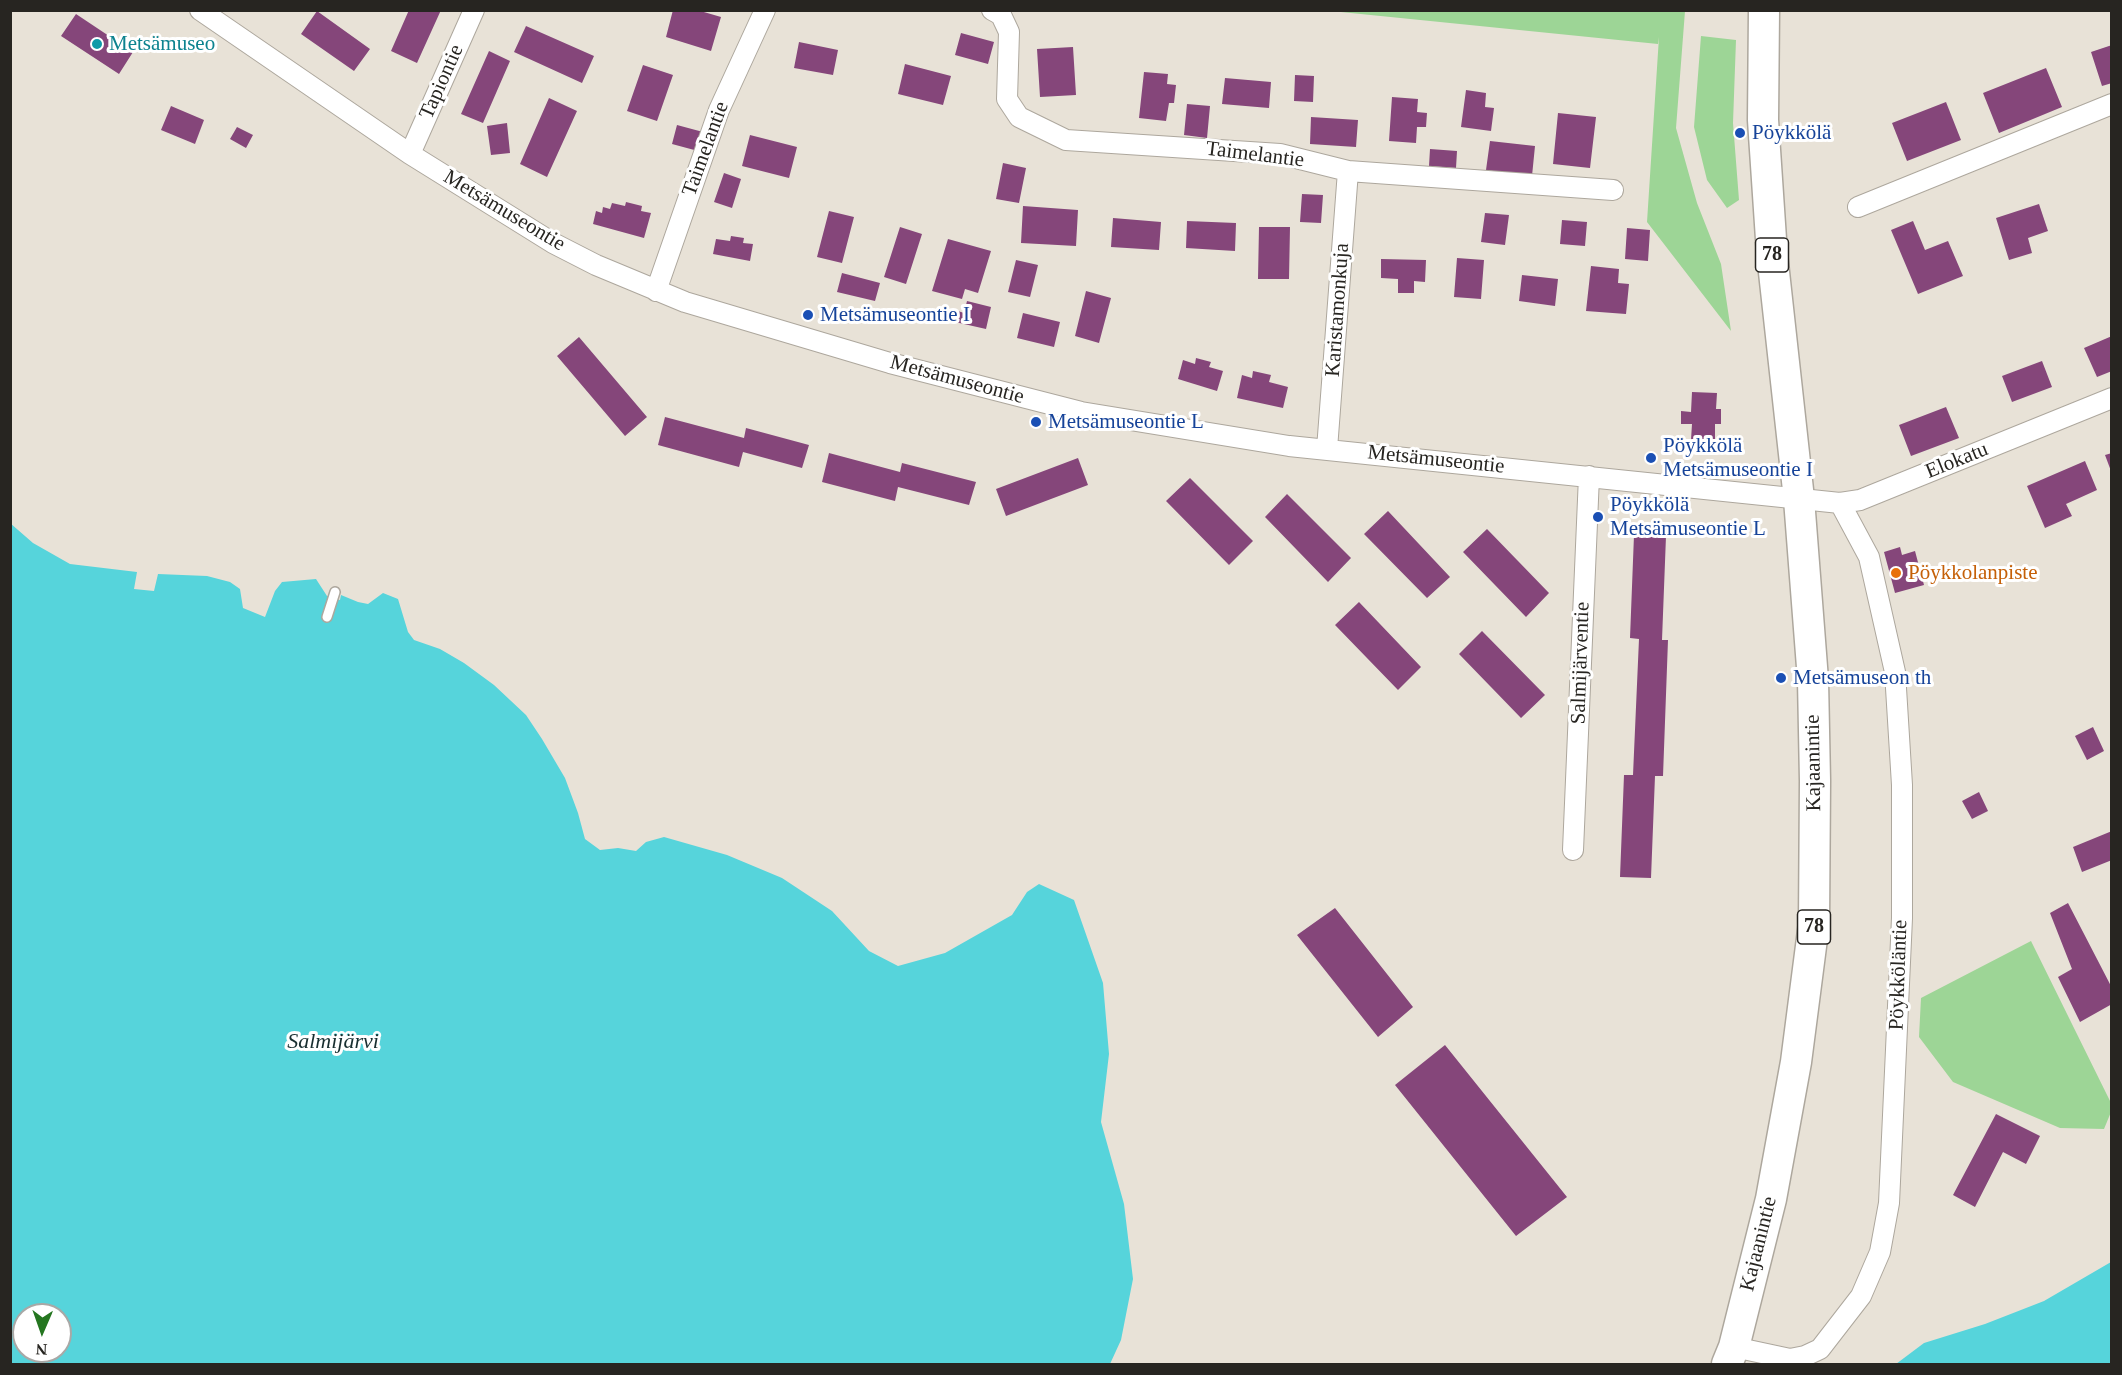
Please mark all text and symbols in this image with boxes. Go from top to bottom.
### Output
place label: Metsämuseo [109,31,215,57]
marker: Metsämuseo [90,37,104,51]
street label: Tapiontie [414,41,470,123]
street label: Taimelantie [677,98,735,200]
place label: Pöykkölä [1752,120,1831,146]
marker: Pöykkölä [1733,126,1747,140]
street label: Taimelantie [1204,136,1306,174]
street label: Metsämuseontie [439,165,569,257]
road number: 78 [1756,238,1788,272]
street label: Karistamonkuja [1321,242,1355,378]
place label: Metsämuseontie I [820,302,970,328]
marker: Metsämuseontie I [801,308,815,322]
street label: Metsämuseontie [887,350,1027,410]
place label: Metsämuseontie L [1048,409,1204,435]
marker: Metsämuseontie L [1029,415,1043,429]
place label: Pöykkölä Metsämuseontie I [1663,433,1813,483]
street label: Elokatu [1922,437,1992,485]
street label: Metsämuseontie [1366,440,1506,480]
marker: Pöykkölä Metsämuseontie I [1644,451,1658,465]
place label: Pöykkölä Metsämuseontie L [1610,492,1766,542]
marker: Pöykkölä Metsämuseontie L [1591,510,1605,524]
place label: Pöykkolanpiste [1908,560,2037,586]
marker: Pöykkolanpiste [1889,566,1903,580]
street label: Salmijärventie [1566,601,1596,725]
place label: Metsämuseon th [1793,665,1931,691]
marker: Metsämuseon th [1774,671,1788,685]
street label: Kajaanintie [1801,714,1827,812]
road number: 78 [1798,910,1830,944]
street label: Pöykköläntie [1884,919,1914,1031]
water label: Salmijärvi [287,1029,379,1055]
street label: Kajaanintie [1735,1194,1783,1294]
north arrow [12,1303,72,1363]
text: N [35,1341,47,1358]

